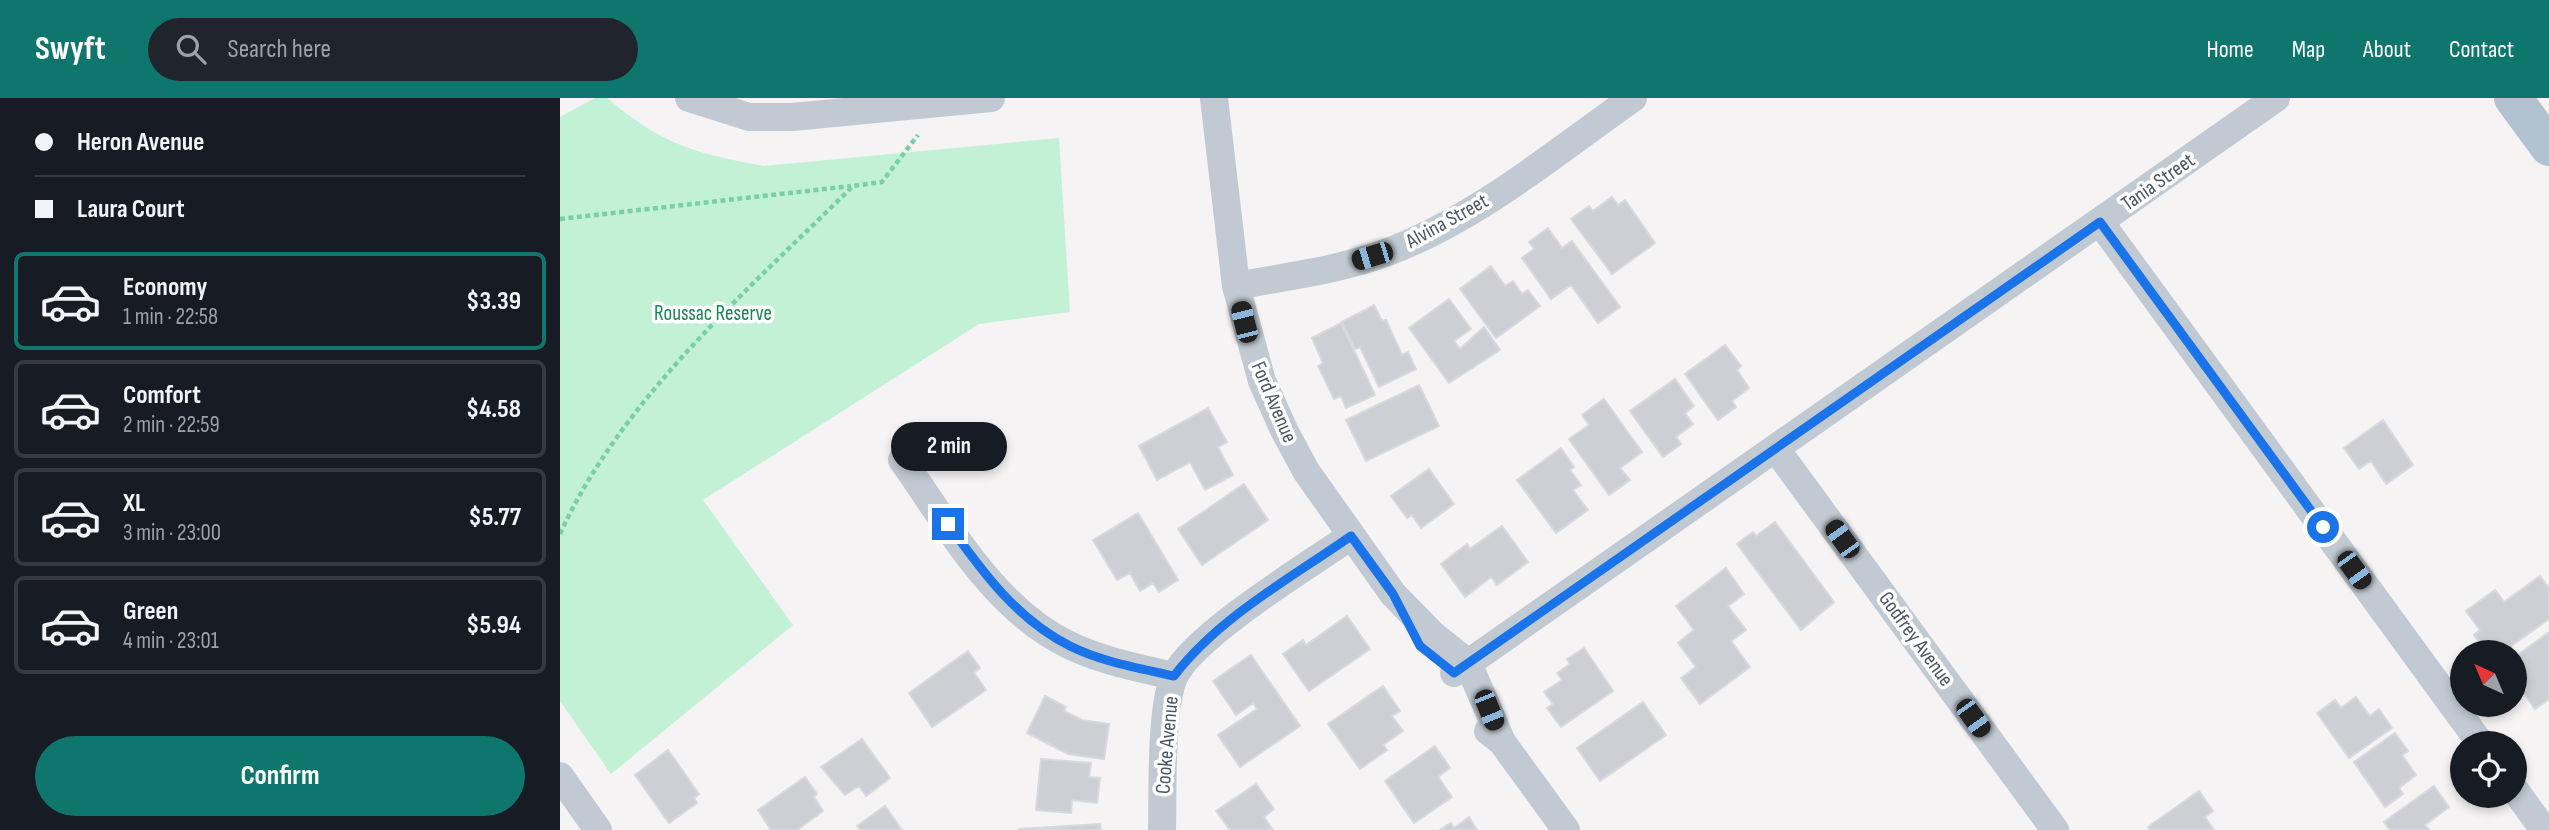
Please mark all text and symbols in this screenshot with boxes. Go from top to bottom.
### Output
search box [148,18,638,81]
text: Swyft [35,29,106,69]
icon: search [172,30,210,68]
text: Search here [228,34,331,65]
text: Home [2206,35,2254,64]
text: Map [2292,35,2325,64]
text: About [2363,35,2411,64]
text: Contact [2449,35,2514,64]
text: Heron Avenue [77,127,204,158]
street label: Tania Street [2116,148,2200,216]
street label: Alvina Street [1401,188,1492,254]
text: Laura Court [77,194,185,225]
car [1349,240,1396,272]
icon: car [39,270,102,333]
text: Economy [123,272,207,303]
text: $3.39 [466,286,521,317]
car [1229,299,1260,345]
park label: Roussac Reserve [654,301,772,326]
text: 1 min · 22:58 [123,303,218,331]
street label: Ford Avenue [1246,358,1302,446]
icon: car [39,378,102,441]
text: Comfort [123,380,201,411]
text: $4.58 [466,394,521,425]
text: 2 min · 22:59 [123,411,220,439]
callout: 2 min [890,422,1006,472]
text: 2 min [927,432,971,460]
icon: car [39,486,102,549]
text: XL [123,488,145,519]
text: $5.77 [469,502,521,533]
route end [932,508,964,540]
route start [2307,511,2339,543]
car [1822,516,1863,562]
text: 3 min · 23:00 [123,519,221,547]
car [2334,547,2375,593]
street label: Godfrey Avenue [1873,587,1959,691]
icon: car [39,594,102,657]
text: Green [123,596,178,627]
text: $5.94 [466,610,521,641]
text: 4 min · 23:01 [123,627,219,655]
north arrow [2450,640,2527,718]
map controls [2450,640,2527,808]
car [1472,687,1507,733]
street label: Cooke Avenue [1150,695,1184,795]
car [1953,695,1994,741]
button: locate [2450,731,2527,808]
button: Confirm [35,736,525,816]

